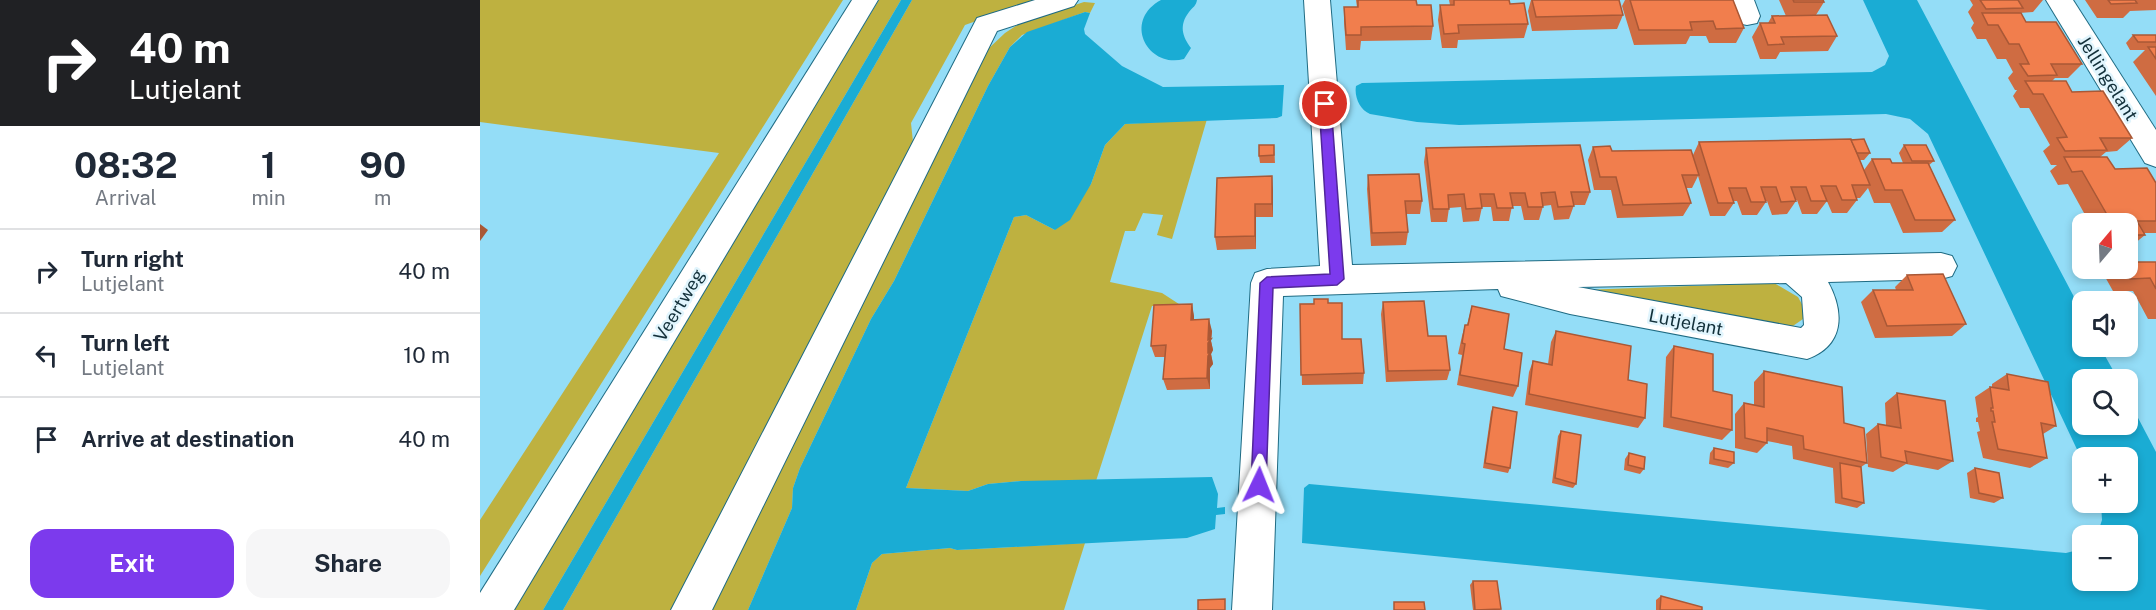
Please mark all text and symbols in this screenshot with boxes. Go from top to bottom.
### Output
text: 40 m [129,23,231,72]
icon: right [30,24,108,102]
street label: Jellingelant [2074,32,2142,124]
text: Lutjelant [129,73,242,105]
pin [1299,78,1350,129]
icon: arrive [1308,87,1341,120]
text: 08:32 [74,144,178,186]
text: 1 [261,144,276,186]
text: 90 [359,144,406,186]
text: Arrival [95,186,157,210]
text: min [252,186,285,210]
text: m [374,186,391,210]
north arrow [2072,213,2138,279]
map controls [2072,213,2138,591]
text: Turn right [81,246,184,272]
icon: right [30,255,63,288]
text: 40 m [398,258,450,284]
street label: Veertweg [649,265,709,345]
text: Lutjelant [81,272,165,296]
button: sound [2072,291,2138,357]
street label: Lutjelant [1647,305,1725,339]
text: Turn left [81,330,170,356]
icon: left [30,339,63,372]
text: 10 m [403,342,450,368]
text: Lutjelant [81,356,165,380]
button: search [2072,369,2138,435]
icon: arrive [30,423,63,456]
text: Arrive at destination [81,426,294,452]
text: 40 m [398,426,450,452]
button: + [2072,447,2138,513]
position arrow [1227,453,1291,517]
button: − [2072,525,2138,591]
button: Exit [30,529,234,598]
button: Share [246,529,450,598]

